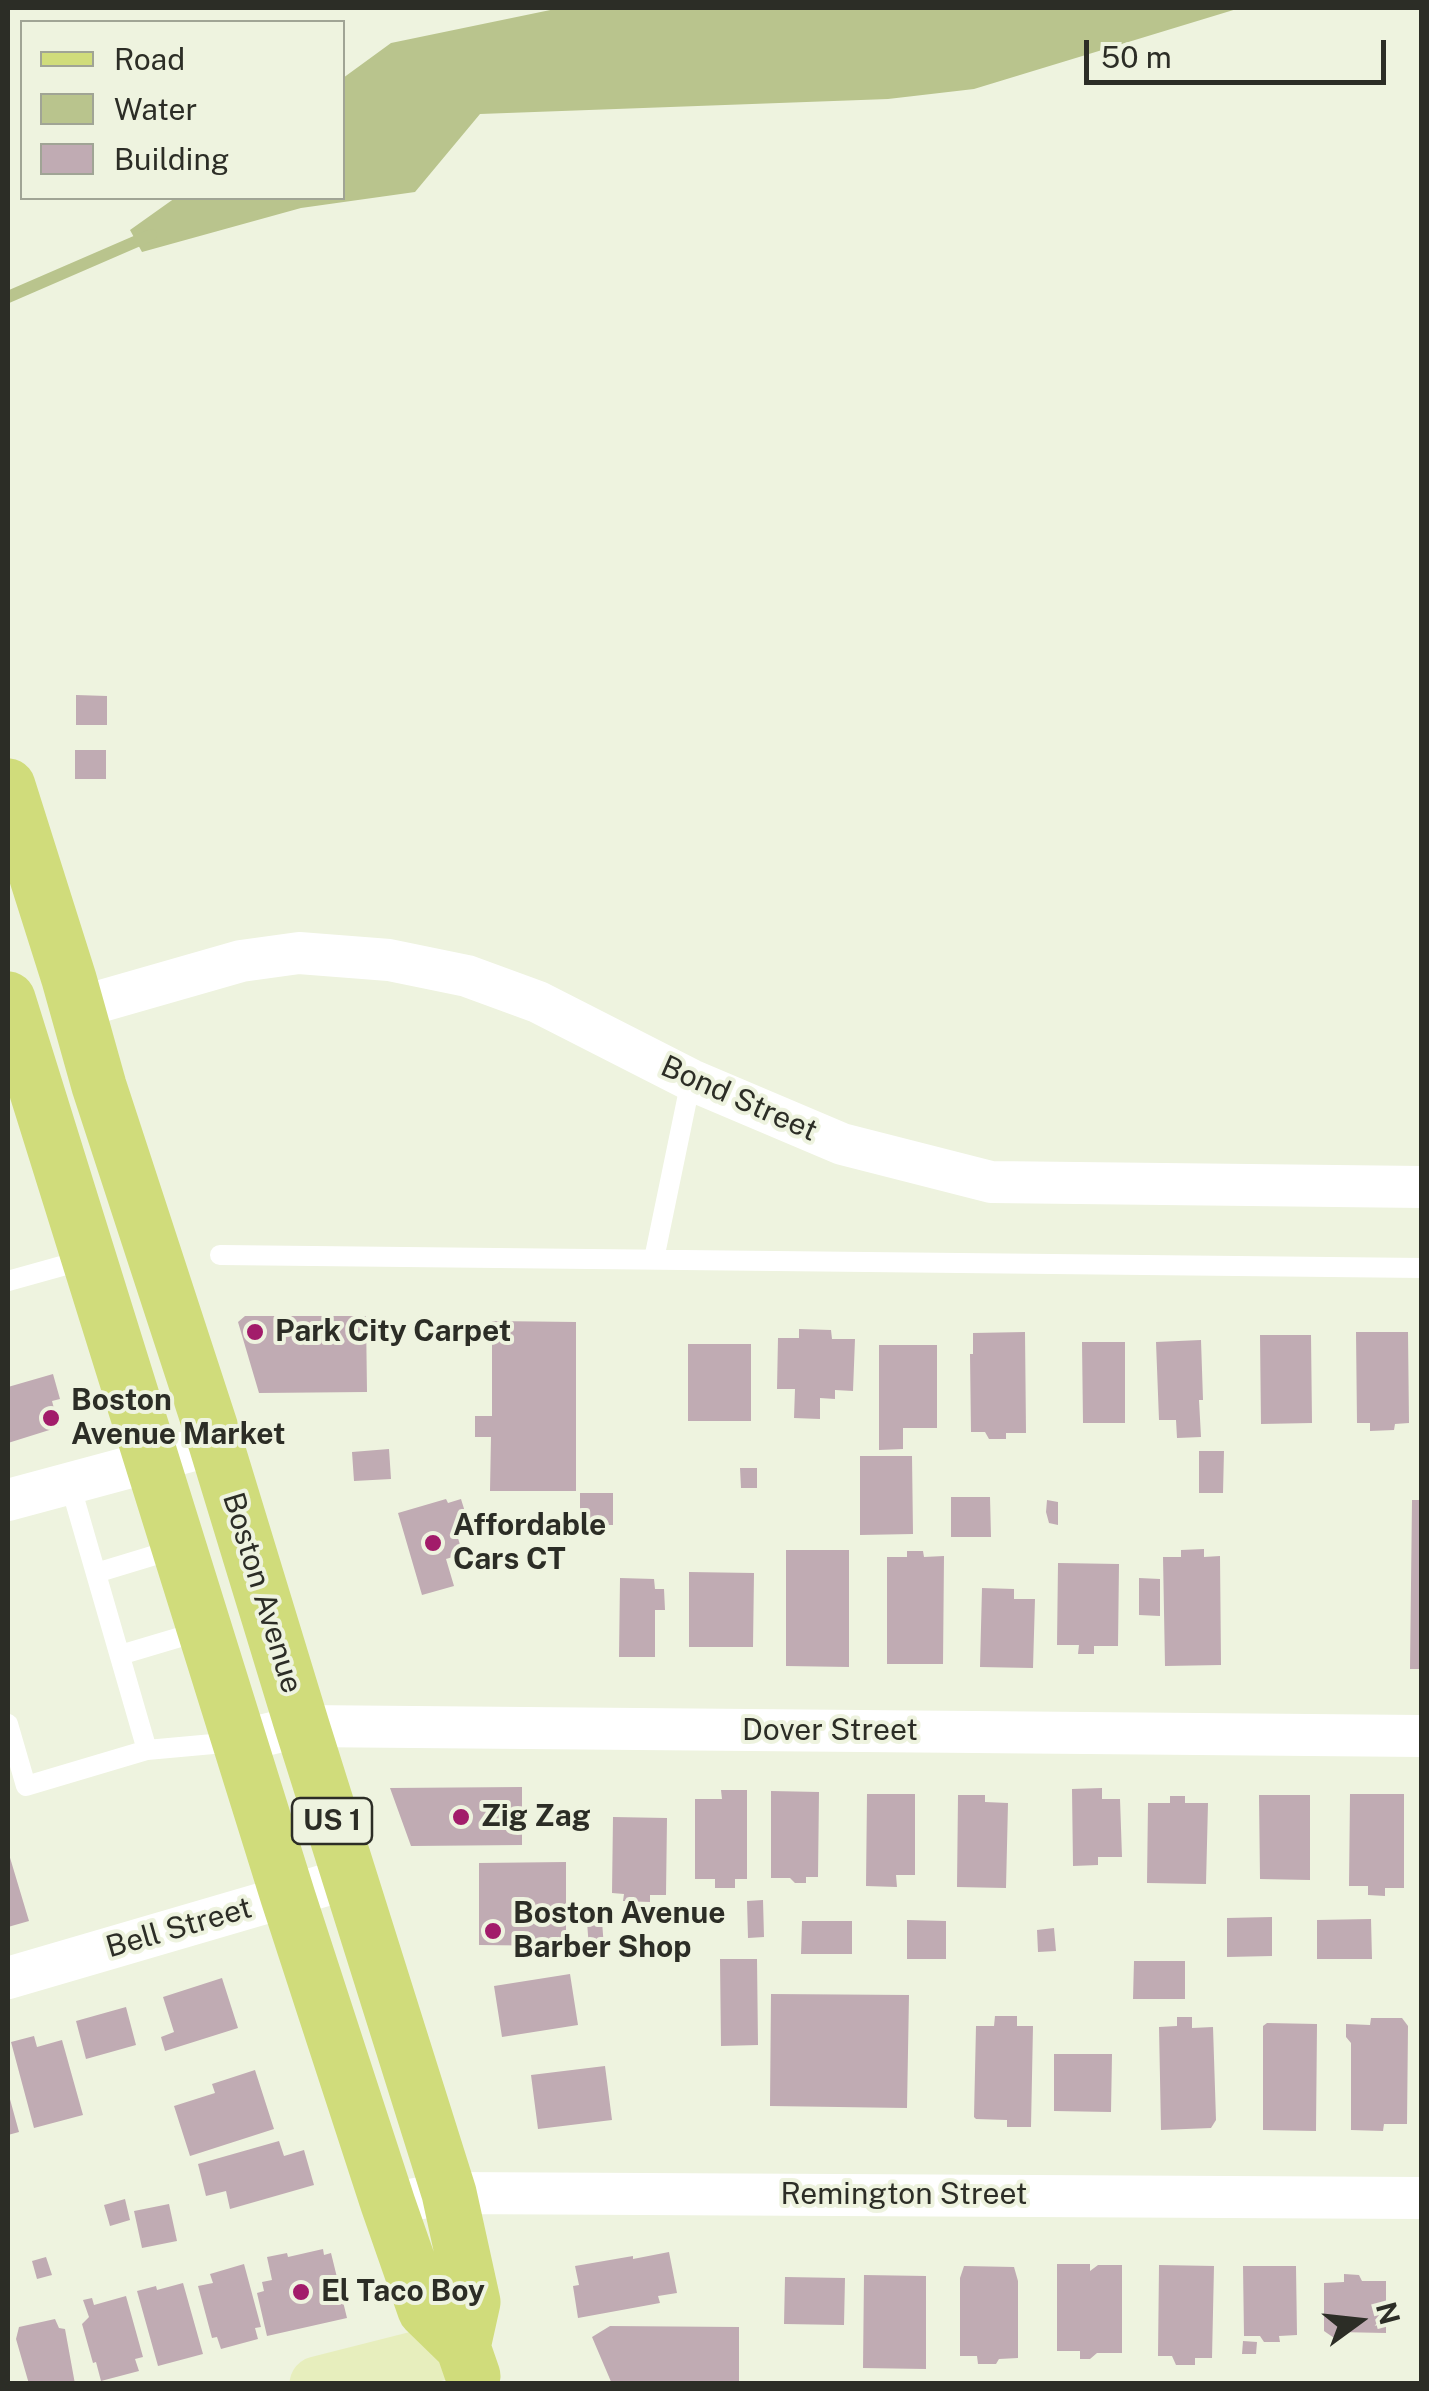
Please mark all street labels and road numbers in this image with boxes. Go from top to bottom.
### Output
street label: Bond Street [655,1049,823,1149]
street label: Boston Avenue [214,1488,310,1698]
street label: Dover Street [742,1713,918,1749]
road number: US 1 [292,1798,372,1844]
street label: Bell Street [102,1890,256,1966]
street label: Remington Street [781,2177,1027,2213]

